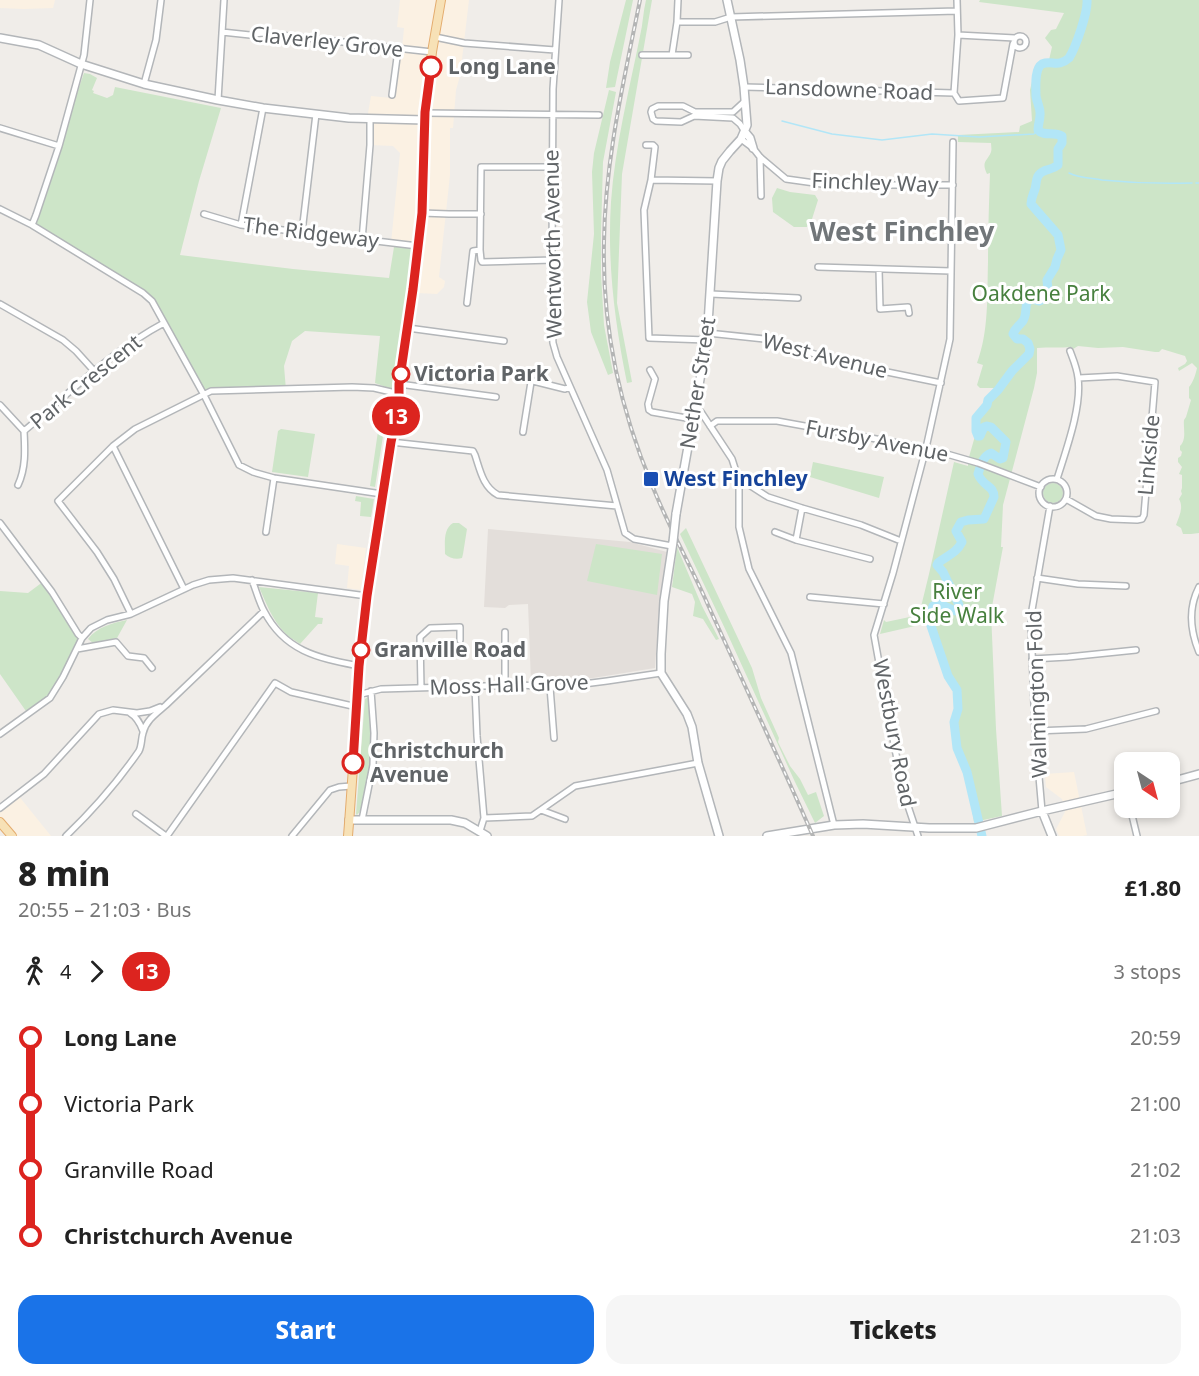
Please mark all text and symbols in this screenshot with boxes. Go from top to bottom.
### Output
street label: Claverley Grove [250,19,405,63]
place label: Long Lane [448,52,556,80]
marker: Long Lane [420,56,442,78]
street label: Lansdowne Road [764,72,934,106]
street label: Wentworth Avenue [536,149,568,339]
street label: Finchley Way [811,166,939,198]
street label: The Ridgeway [242,210,381,254]
district label: West Finchley [810,212,995,249]
park label: Oakdene Park [972,279,1111,307]
street label: Nether Street [673,315,721,451]
street label: West Avenue [760,326,891,384]
street label: Park Crescent [24,327,147,435]
place label: Victoria Park [414,359,550,387]
marker: Victoria Park [392,365,410,383]
line badge: 13 [369,396,423,436]
text: 13 [384,402,408,430]
street label: Fursby Avenue [803,412,951,468]
street label: Linkside [1131,413,1165,496]
place label: West Finchley [664,464,808,492]
marker: West Finchley [642,470,660,488]
park label: River Side Walk [910,577,1005,629]
street label: Walmington Fold [1019,610,1053,778]
place label: Granville Road [374,635,526,663]
marker: Granville Road [352,641,370,659]
street label: Westbury Road [867,657,923,809]
street label: Moss Hall Grove [429,667,589,701]
place label: Christchurch Avenue [370,736,504,788]
marker: Christchurch Avenue [342,752,364,774]
north arrow [1114,752,1180,818]
map controls [1114,752,1180,818]
text: 8 min [18,851,110,896]
text: £1.80 [1124,872,1181,902]
text: 20:55 – 21:03 · Bus [18,896,191,923]
icon: walk [18,955,51,988]
icon: forward [80,955,113,988]
text: 13 [134,957,158,985]
text: 4 [60,958,71,985]
text: 3 stops [1114,958,1181,985]
text: Long Lane [64,1022,177,1052]
text: 20:59 [1130,1024,1181,1051]
text: Victoria Park [64,1088,194,1118]
text: 21:00 [1130,1090,1181,1117]
text: Granville Road [64,1154,214,1184]
text: 21:02 [1130,1156,1181,1183]
text: Christchurch Avenue [64,1220,293,1250]
text: 21:03 [1130,1222,1181,1249]
button: Start [18,1295,594,1364]
button: Tickets [606,1295,1181,1364]

